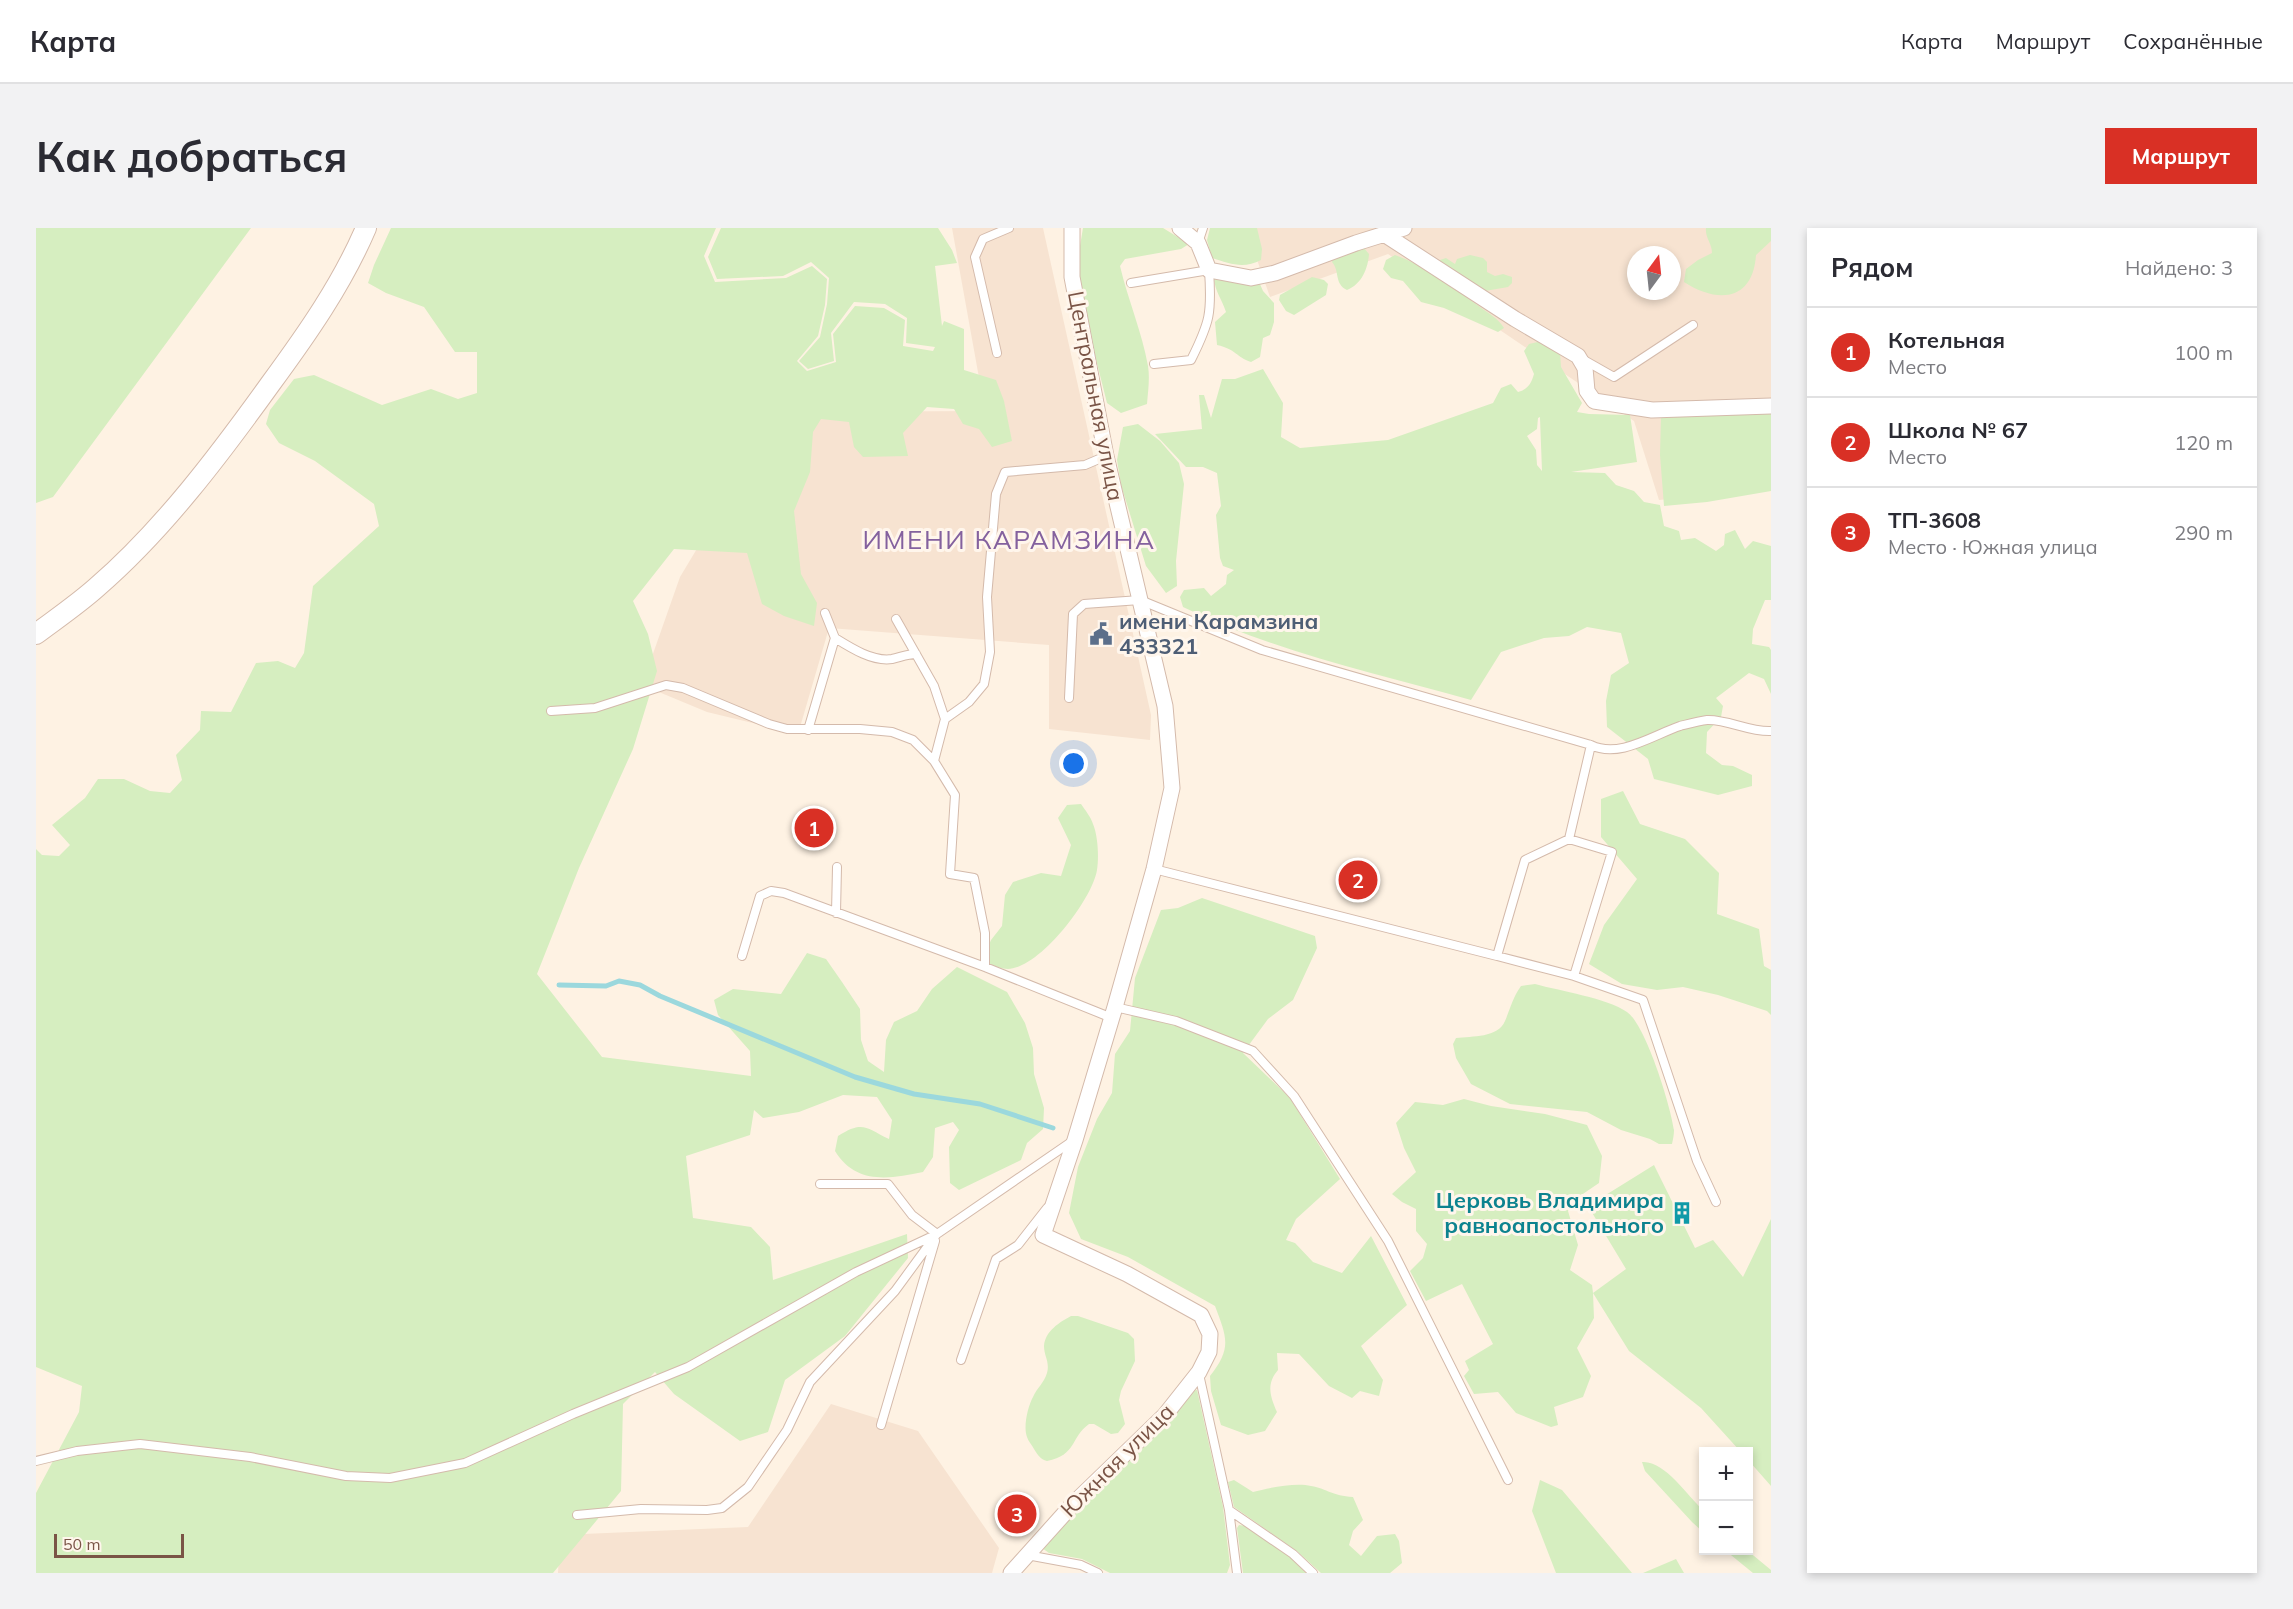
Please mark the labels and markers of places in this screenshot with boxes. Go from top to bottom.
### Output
place label: имени Карамзина 433321 [1119,607,1319,660]
public building icon: имени Карамзина 433321 [1088,621,1114,647]
pin: 1 [794,806,834,850]
pin: 2 [1338,858,1378,902]
place label: Церковь Владимира равноапостольного [1436,1186,1664,1239]
building icon: Церковь Владимира равноапостольного [1669,1200,1695,1226]
pin: 3 [998,1492,1036,1536]

